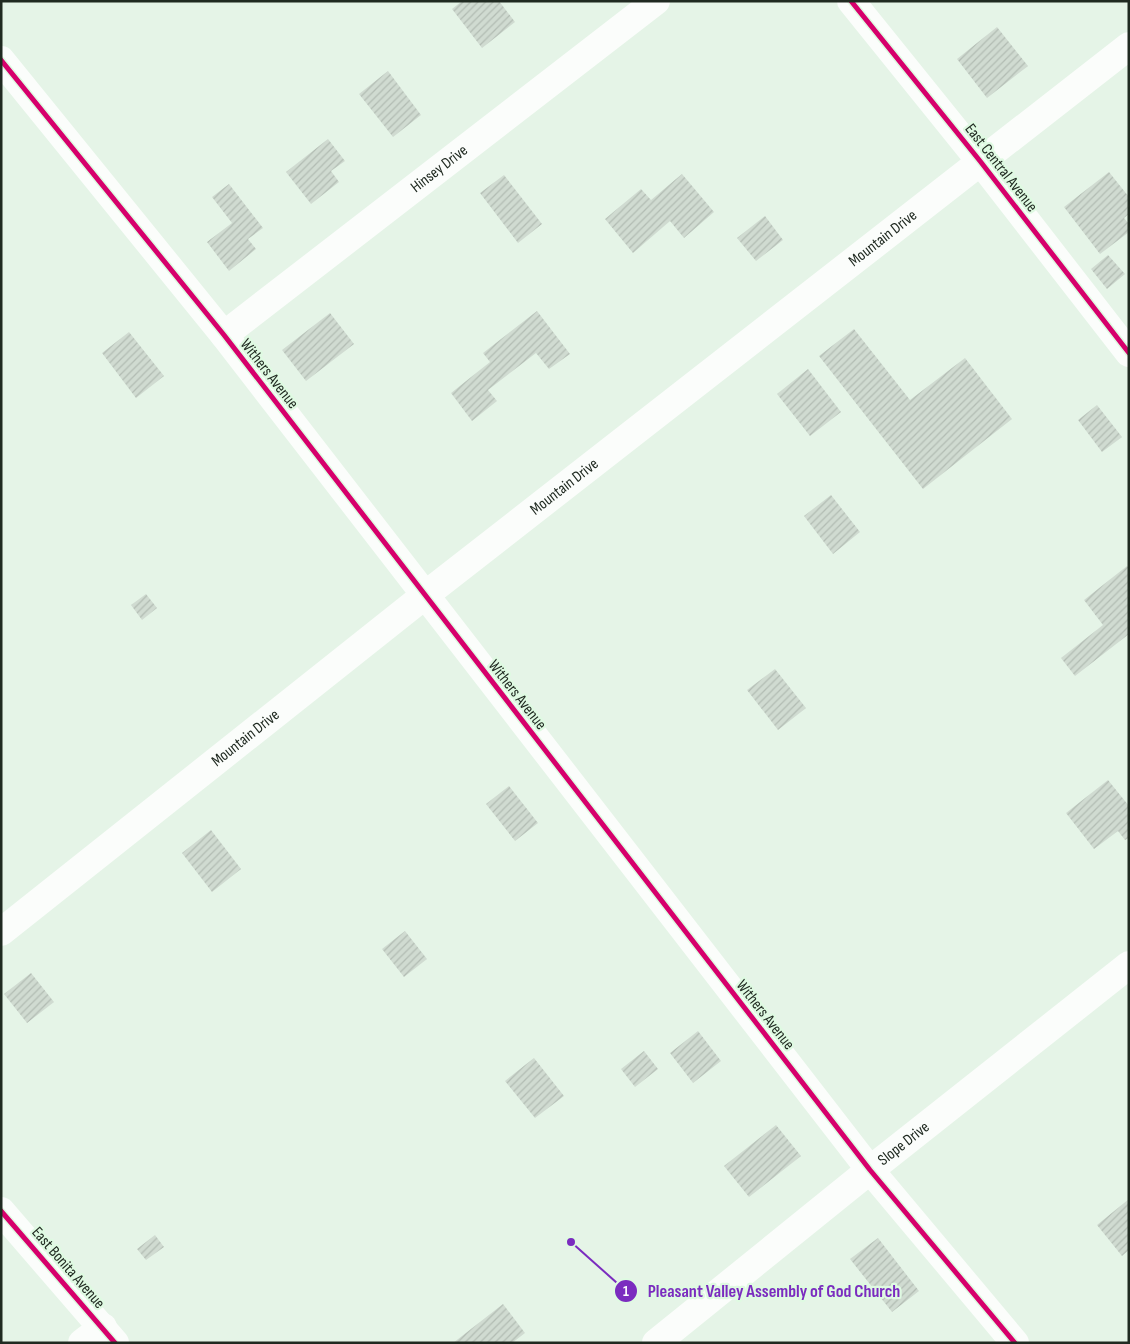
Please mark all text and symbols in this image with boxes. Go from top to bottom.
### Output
street label: East Central Avenue [961,120,1041,216]
street label: Hinsey Drive [407,141,471,197]
street label: Mountain Drive [845,206,921,271]
street label: Withers Avenue [236,335,302,413]
street label: Mountain Drive [526,454,602,519]
street label: Withers Avenue [484,656,550,734]
street label: Mountain Drive [208,705,283,771]
street label: Withers Avenue [732,976,798,1054]
street label: Slope Drive [874,1117,933,1170]
street label: East Bonita Avenue [27,1223,109,1313]
callout: Pleasant Valley Assembly of God Church [613,1274,911,1307]
text: Pleasant Valley Assembly of God Church [648,1281,900,1302]
text: 1 [623,1282,629,1301]

